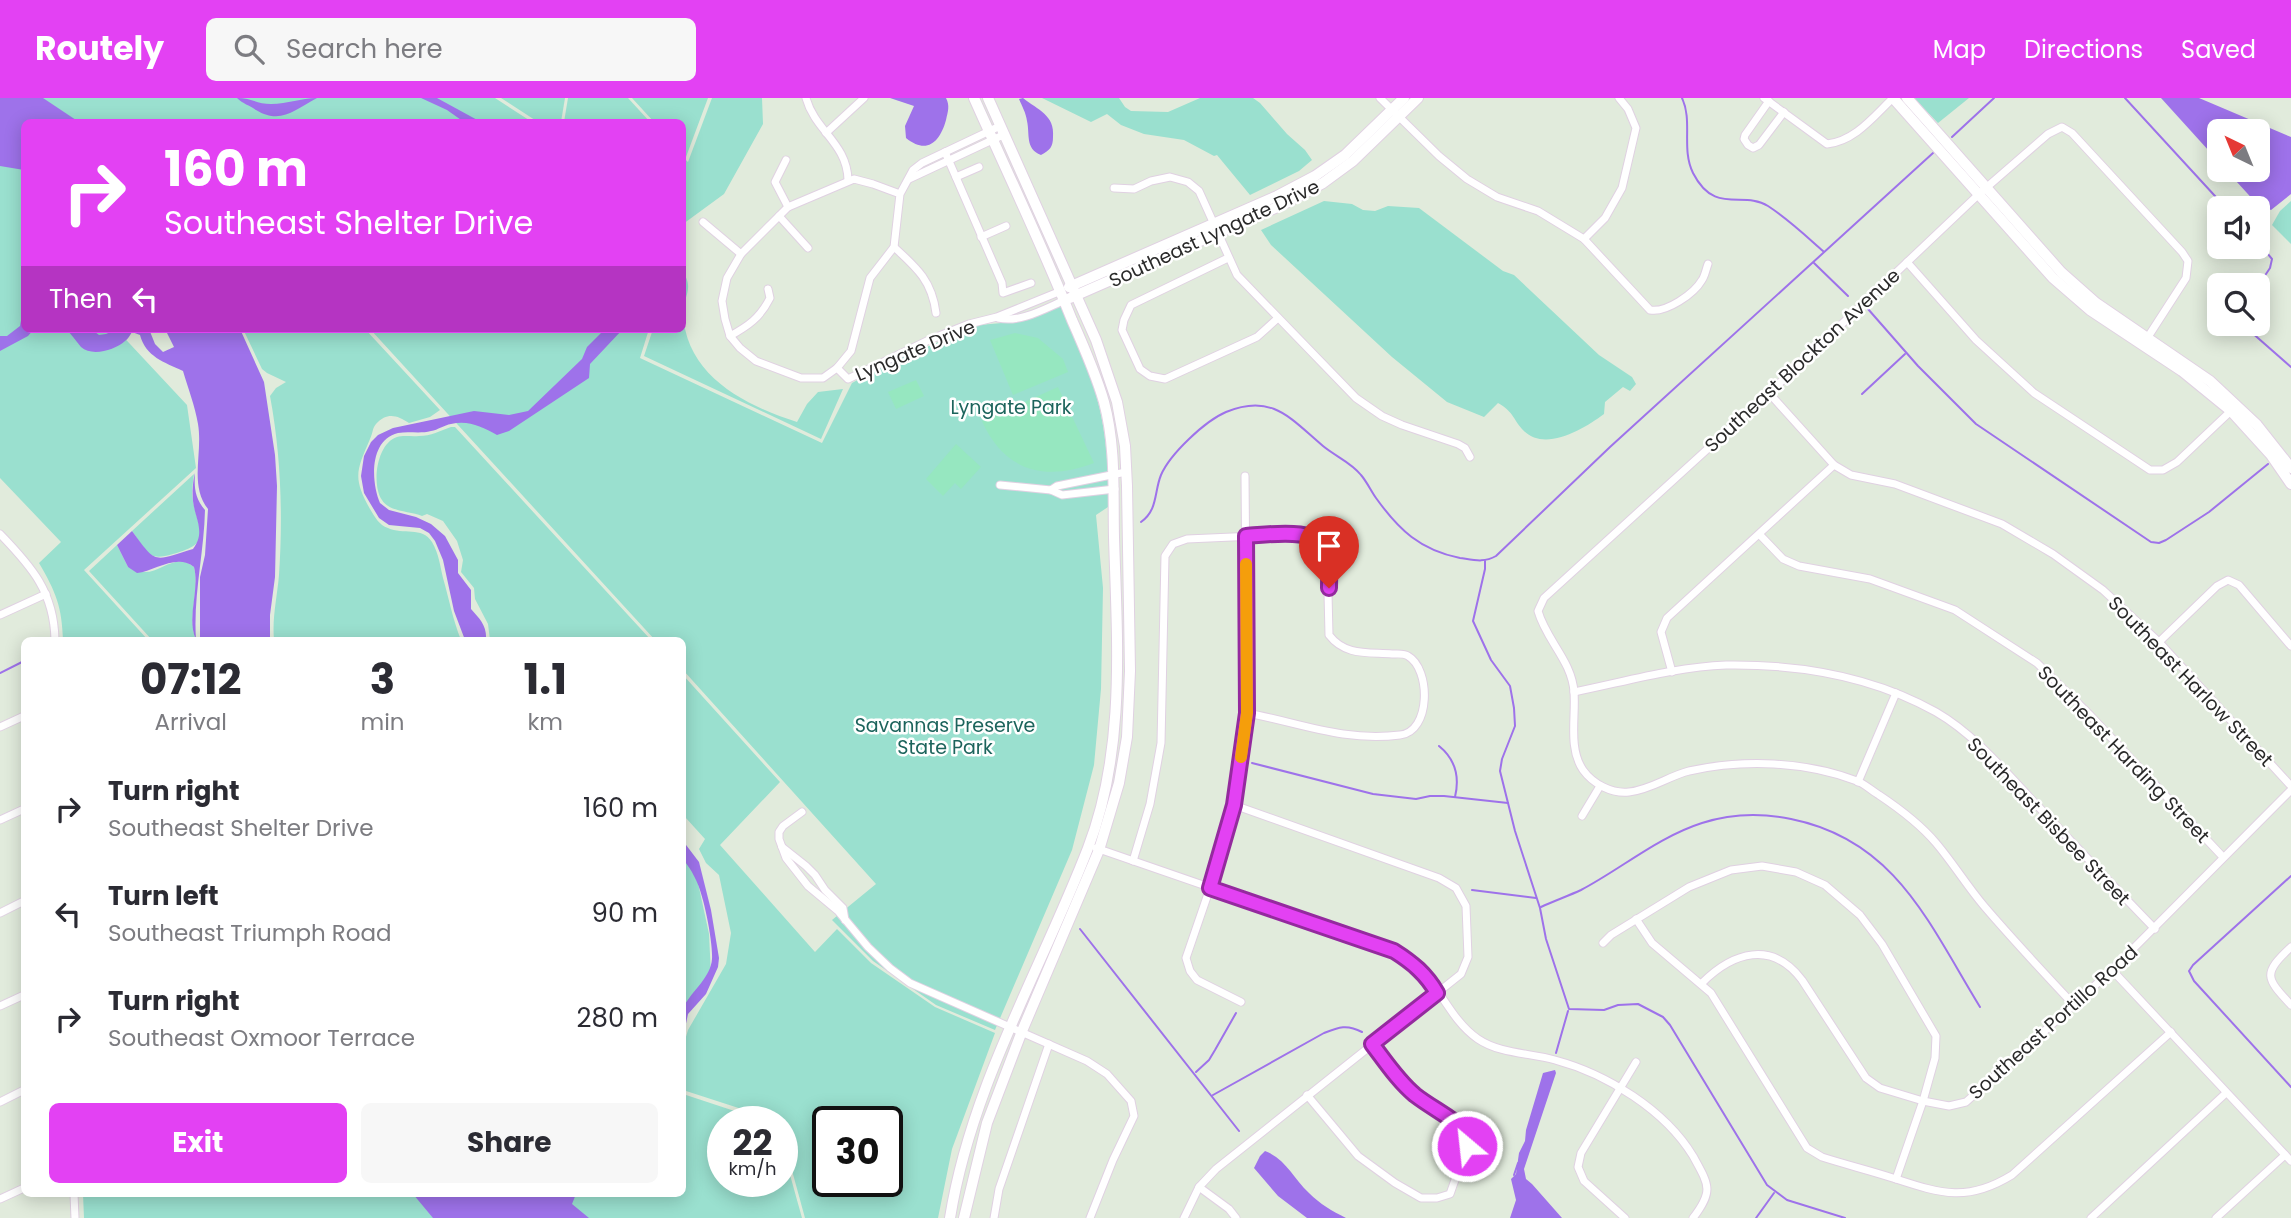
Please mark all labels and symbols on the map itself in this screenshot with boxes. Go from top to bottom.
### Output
north arrow [2207,119,2270,182]
street label: Southeast Lyngate Drive [1105,173,1324,294]
street label: Southeast Blockton Avenue [1699,262,1906,458]
street label: Lyngate Drive [851,313,979,388]
park label: Lyngate Park [950,394,1072,421]
pin [1299,516,1359,588]
street label: Southeast Harlow Street [2102,590,2279,773]
street label: Southeast Harding Street [2031,660,2216,849]
park label: Savannas Preserve State Park [855,712,1035,761]
street label: Southeast Bisbee Street [1961,731,2136,912]
street label: Southeast Portillo Road [1963,939,2144,1106]
speed limit sign: 30 [812,1106,903,1197]
position arrow [1430,1109,1504,1183]

